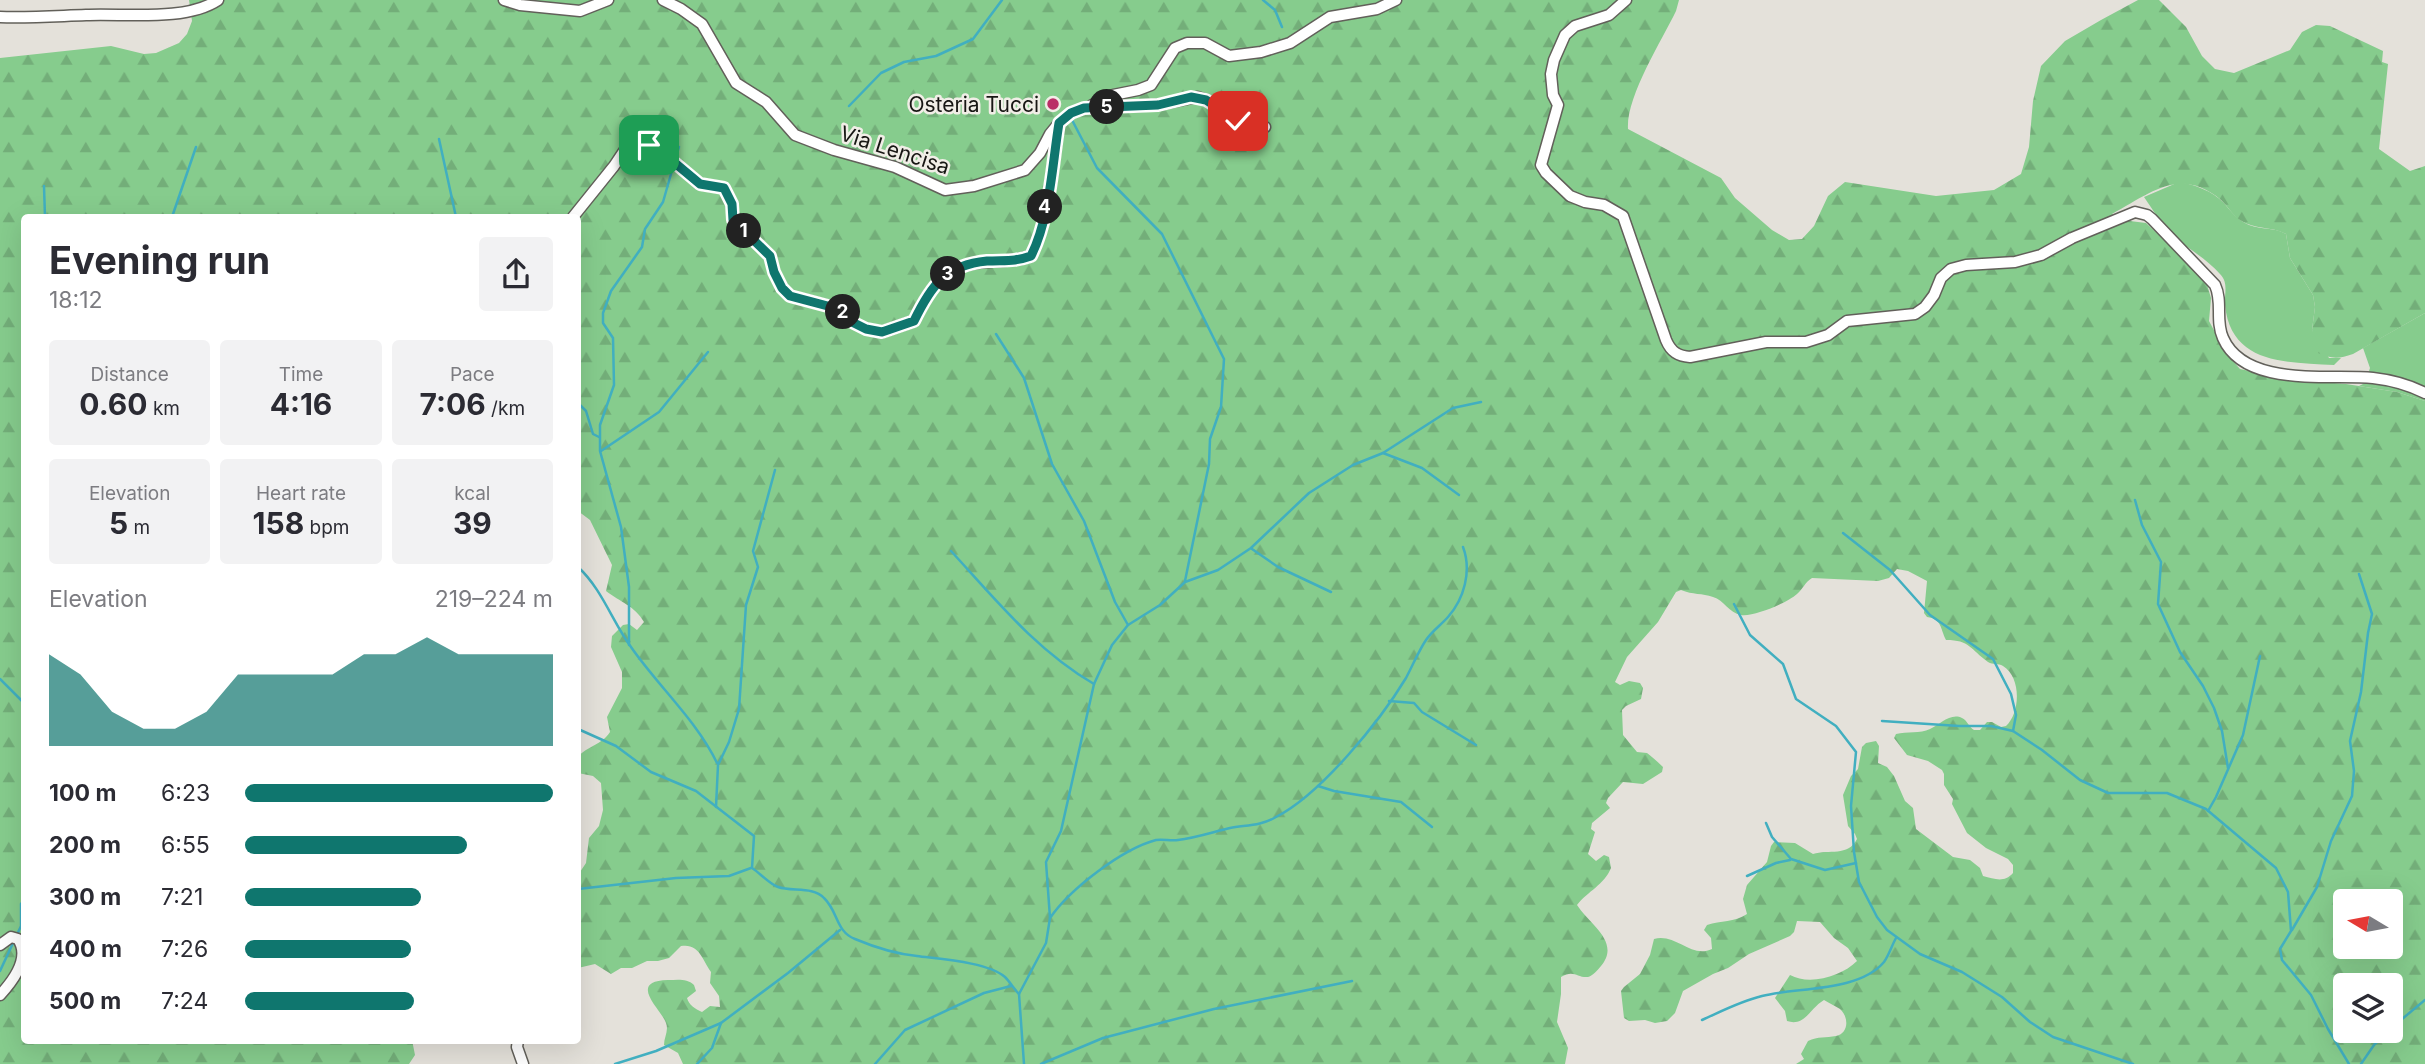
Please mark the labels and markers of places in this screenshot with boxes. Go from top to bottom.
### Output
pin: 5 [1090,90,1124,124]
pin [1208,91,1268,151]
place label: Osteria Tucci [908,92,1039,117]
marker: Osteria Tucci [1045,96,1061,112]
pin [619,115,679,175]
pin: 4 [1028,190,1062,224]
pin: 1 [726,214,762,248]
pin: 3 [930,256,965,292]
pin: 2 [826,294,860,330]

